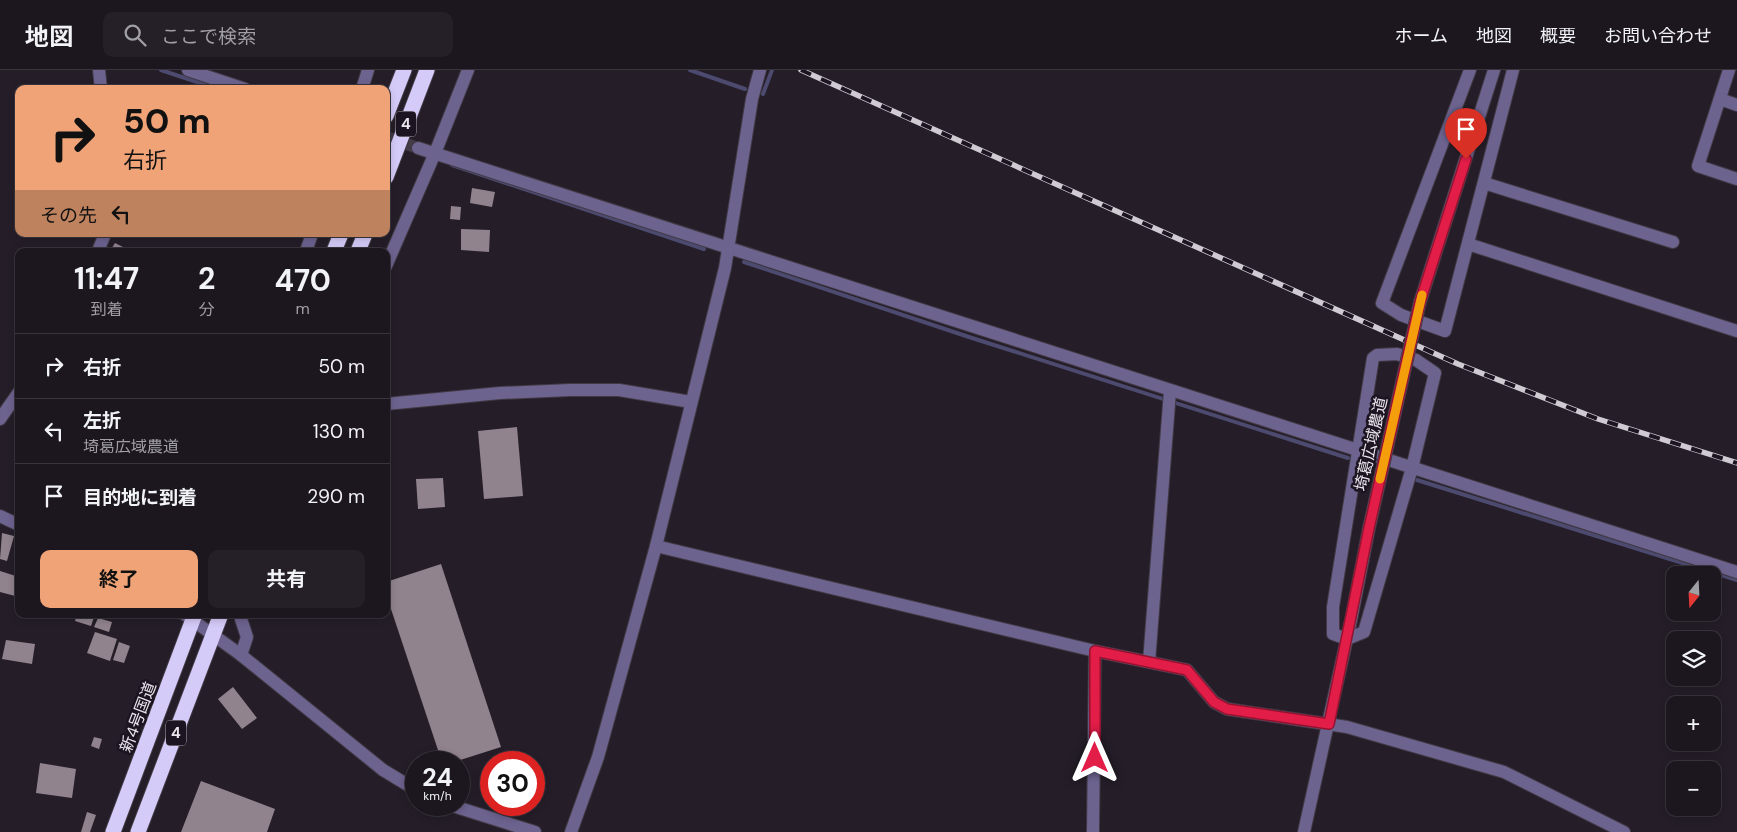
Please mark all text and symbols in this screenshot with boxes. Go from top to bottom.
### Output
search box [103,12,453,57]
text: 地図 [25,21,73,52]
icon: search [121,21,149,49]
text: ここで検索 [161,24,256,49]
text: ホーム [1395,24,1448,48]
text: 地図 [1476,24,1512,48]
text: 概要 [1540,24,1576,48]
text: お問い合わせ [1604,24,1712,48]
text: 50 m [123,98,211,144]
icon: right [40,105,105,170]
pin [1445,108,1487,159]
road number: 4 [396,112,416,136]
icon: arrive [1452,115,1480,143]
text: 右折 [123,146,167,175]
icon: left [107,200,135,228]
text: その先 [40,203,97,228]
text: 11:47 [74,259,139,298]
text: 2 [198,259,215,298]
text: 470 [274,261,331,300]
text: m [296,298,310,319]
text: 到着 [91,299,123,320]
text: 分 [199,299,215,320]
icon: right [40,352,68,380]
text: 50 m [318,354,365,379]
text: 右折 [83,355,121,380]
street label: 埼葛広域農道 [1350,395,1392,493]
text: 左折 [83,408,121,433]
icon: left [40,417,68,445]
text: 130 m [313,419,365,444]
text: 埼葛広域農道 [83,436,179,457]
icon: arrive [40,482,68,510]
text: 290 m [307,484,365,509]
text: 目的地に到着 [83,485,197,510]
button: 終了 [40,550,198,608]
button: 共有 [208,550,365,608]
north arrow [1666,566,1721,621]
map controls [1666,566,1721,816]
button: layers [1666,631,1721,686]
street label: 新4号国道 [115,679,161,755]
button: + [1666,696,1721,751]
road number: 4 [166,720,186,746]
position arrow [1068,731,1120,783]
speed limit sign: 30 [480,751,545,816]
text: 24 [422,761,453,794]
button: − [1666,761,1721,816]
text: km/h [423,788,452,804]

